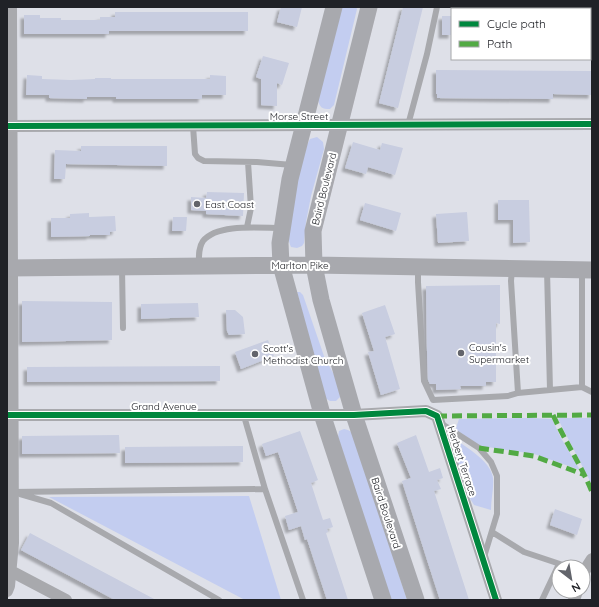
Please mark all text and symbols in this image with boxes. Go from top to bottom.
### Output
legend [451,8,591,60]
text: Cycle path [487,16,546,31]
text: Path [487,36,512,51]
street label: Morse Street [270,110,329,123]
street label: Baird Boulevard [309,151,339,227]
place label: East Coast [205,198,255,211]
marker: East Coast [192,199,202,209]
street label: Marlton Pike [271,259,329,272]
place label: Cousin's Supermarket [469,341,530,366]
place label: Scott's Methodist Church [263,342,343,367]
marker: Cousin's Supermarket [456,348,466,358]
marker: Scott's Methodist Church [250,349,260,359]
street label: Grand Avenue [131,400,197,413]
street label: Herbert Terrace [444,424,480,498]
street label: Baird Boulevard [368,476,404,550]
north arrow [551,559,591,599]
text: N [569,579,583,596]

